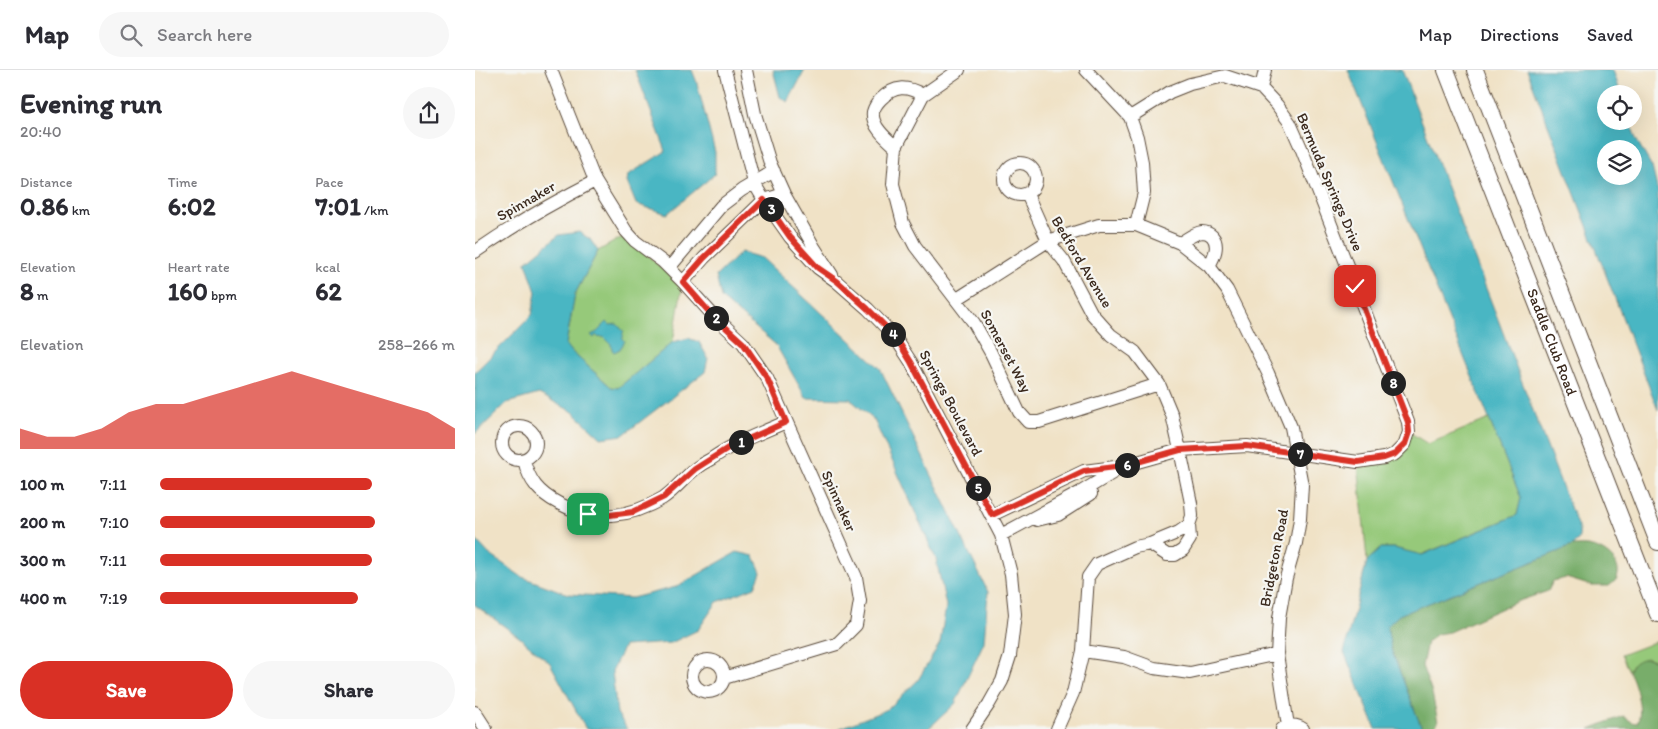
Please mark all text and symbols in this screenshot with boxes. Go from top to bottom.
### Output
search box [99,12,449,57]
text: Map [25,20,69,49]
icon: search [117,21,145,49]
text: Search here [157,23,252,46]
text: Map [1419,24,1452,46]
text: Directions [1480,24,1559,46]
text: Saved [1587,24,1633,46]
map controls [1597,85,1642,185]
button: locate [1597,85,1642,130]
text: Evening run [20,86,162,120]
button: share [403,87,455,139]
street label: Bermuda Springs Drive [1293,110,1367,254]
text: 20:40 [20,122,62,141]
button: layers [1597,140,1642,185]
text: Distance [20,174,72,191]
text: Time [168,174,198,191]
text: Pace [315,174,343,191]
street label: Spinnaker [493,177,559,225]
text: 0.86 [20,191,68,221]
text: 6:02 [168,191,216,221]
text: 7:01 [315,191,361,221]
pin: 3 [759,196,783,222]
text: 3 [768,201,775,218]
text: km [68,202,90,219]
text: /km [361,202,388,219]
street label: Bedford Avenue [1048,213,1116,311]
text: Elevation [20,259,76,276]
text: Heart rate [168,259,230,276]
text: kcal [315,259,340,276]
pin [1334,265,1376,307]
icon: check [1341,272,1369,300]
text: 8 [20,276,34,306]
text: 160 [168,276,208,306]
text: 62 [315,276,342,306]
street label: Saddle Club Road [1523,286,1581,398]
text: m [34,287,49,304]
text: bpm [208,287,237,304]
pin: 2 [703,306,729,330]
street label: Somerset Way [977,306,1035,396]
text: 2 [713,310,720,327]
pin: 4 [881,322,905,346]
text: 4 [889,326,898,343]
text: Elevation [20,335,84,354]
text: 258–266 m [378,335,455,354]
street label: Springs Boulevard [916,347,986,459]
pin: 8 [1381,370,1405,396]
text: 8 [1390,375,1397,392]
pin: 1 [729,430,753,454]
text: 1 [738,434,745,451]
pin: 7 [1287,442,1313,466]
text: 7 [1297,446,1304,463]
pin: 6 [1115,452,1139,478]
text: 6 [1124,457,1131,474]
street label: Spinnaker [818,468,861,535]
text: 100 m [20,475,64,494]
text: 7:11 [100,475,127,494]
pin: 5 [965,476,991,500]
text: 5 [975,480,982,497]
pin [567,493,609,535]
icon: arrive [574,500,602,528]
street label: Bridgeton Road [1256,508,1292,608]
text: 200 m [20,513,65,532]
text: 7:10 [100,513,129,532]
text: 300 m [20,551,66,570]
text: 7:11 [100,551,127,570]
text: 400 m [20,589,66,608]
text: 7:19 [100,589,128,608]
button: Save [20,661,233,719]
button: Share [243,661,455,719]

